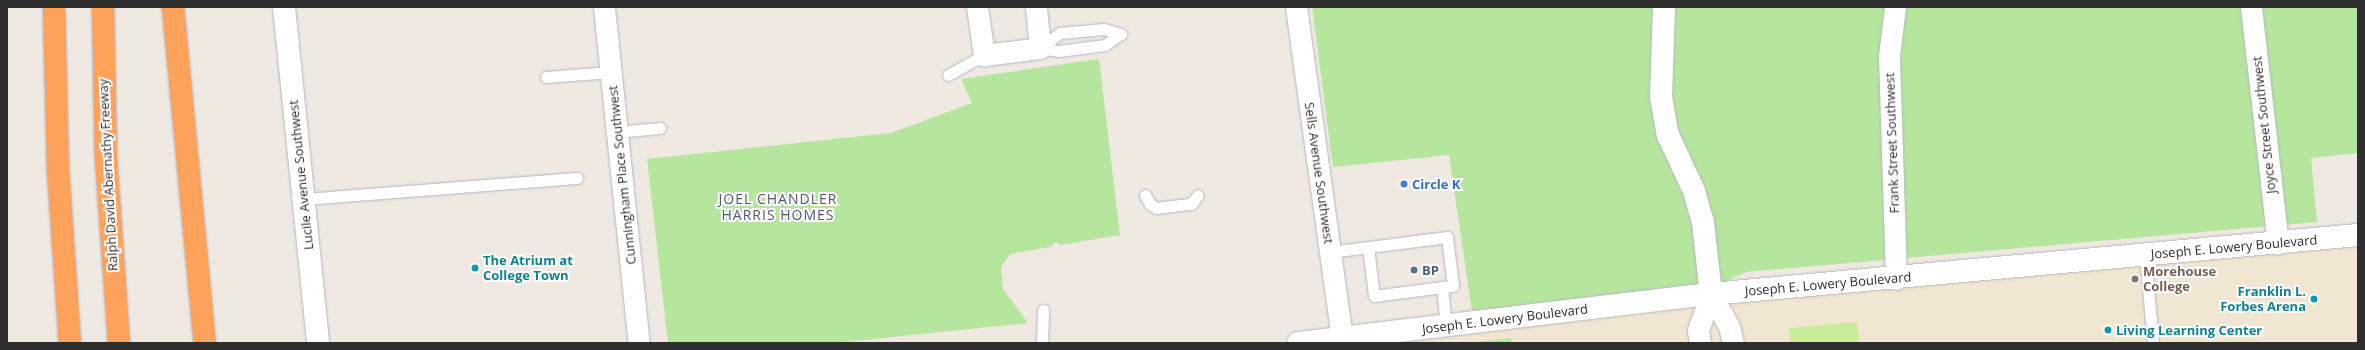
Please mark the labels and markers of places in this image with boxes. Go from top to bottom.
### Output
place label: Circle K [1412,176,1460,192]
marker: Circle K [1399,179,1409,189]
place label: The Atrium at College Town [483,253,573,284]
place label: BP [1422,262,1439,278]
marker: The Atrium at College Town [470,263,480,273]
place label: Morehouse College [2143,264,2216,295]
marker: BP [1409,265,1419,275]
marker: Morehouse College [2130,274,2140,284]
place label: Franklin L. Forbes Arena [2220,284,2306,315]
marker: Franklin L. Forbes Arena [2309,294,2319,304]
place label: Living Learning Center [2116,322,2262,338]
marker: Living Learning Center [2103,325,2113,335]

